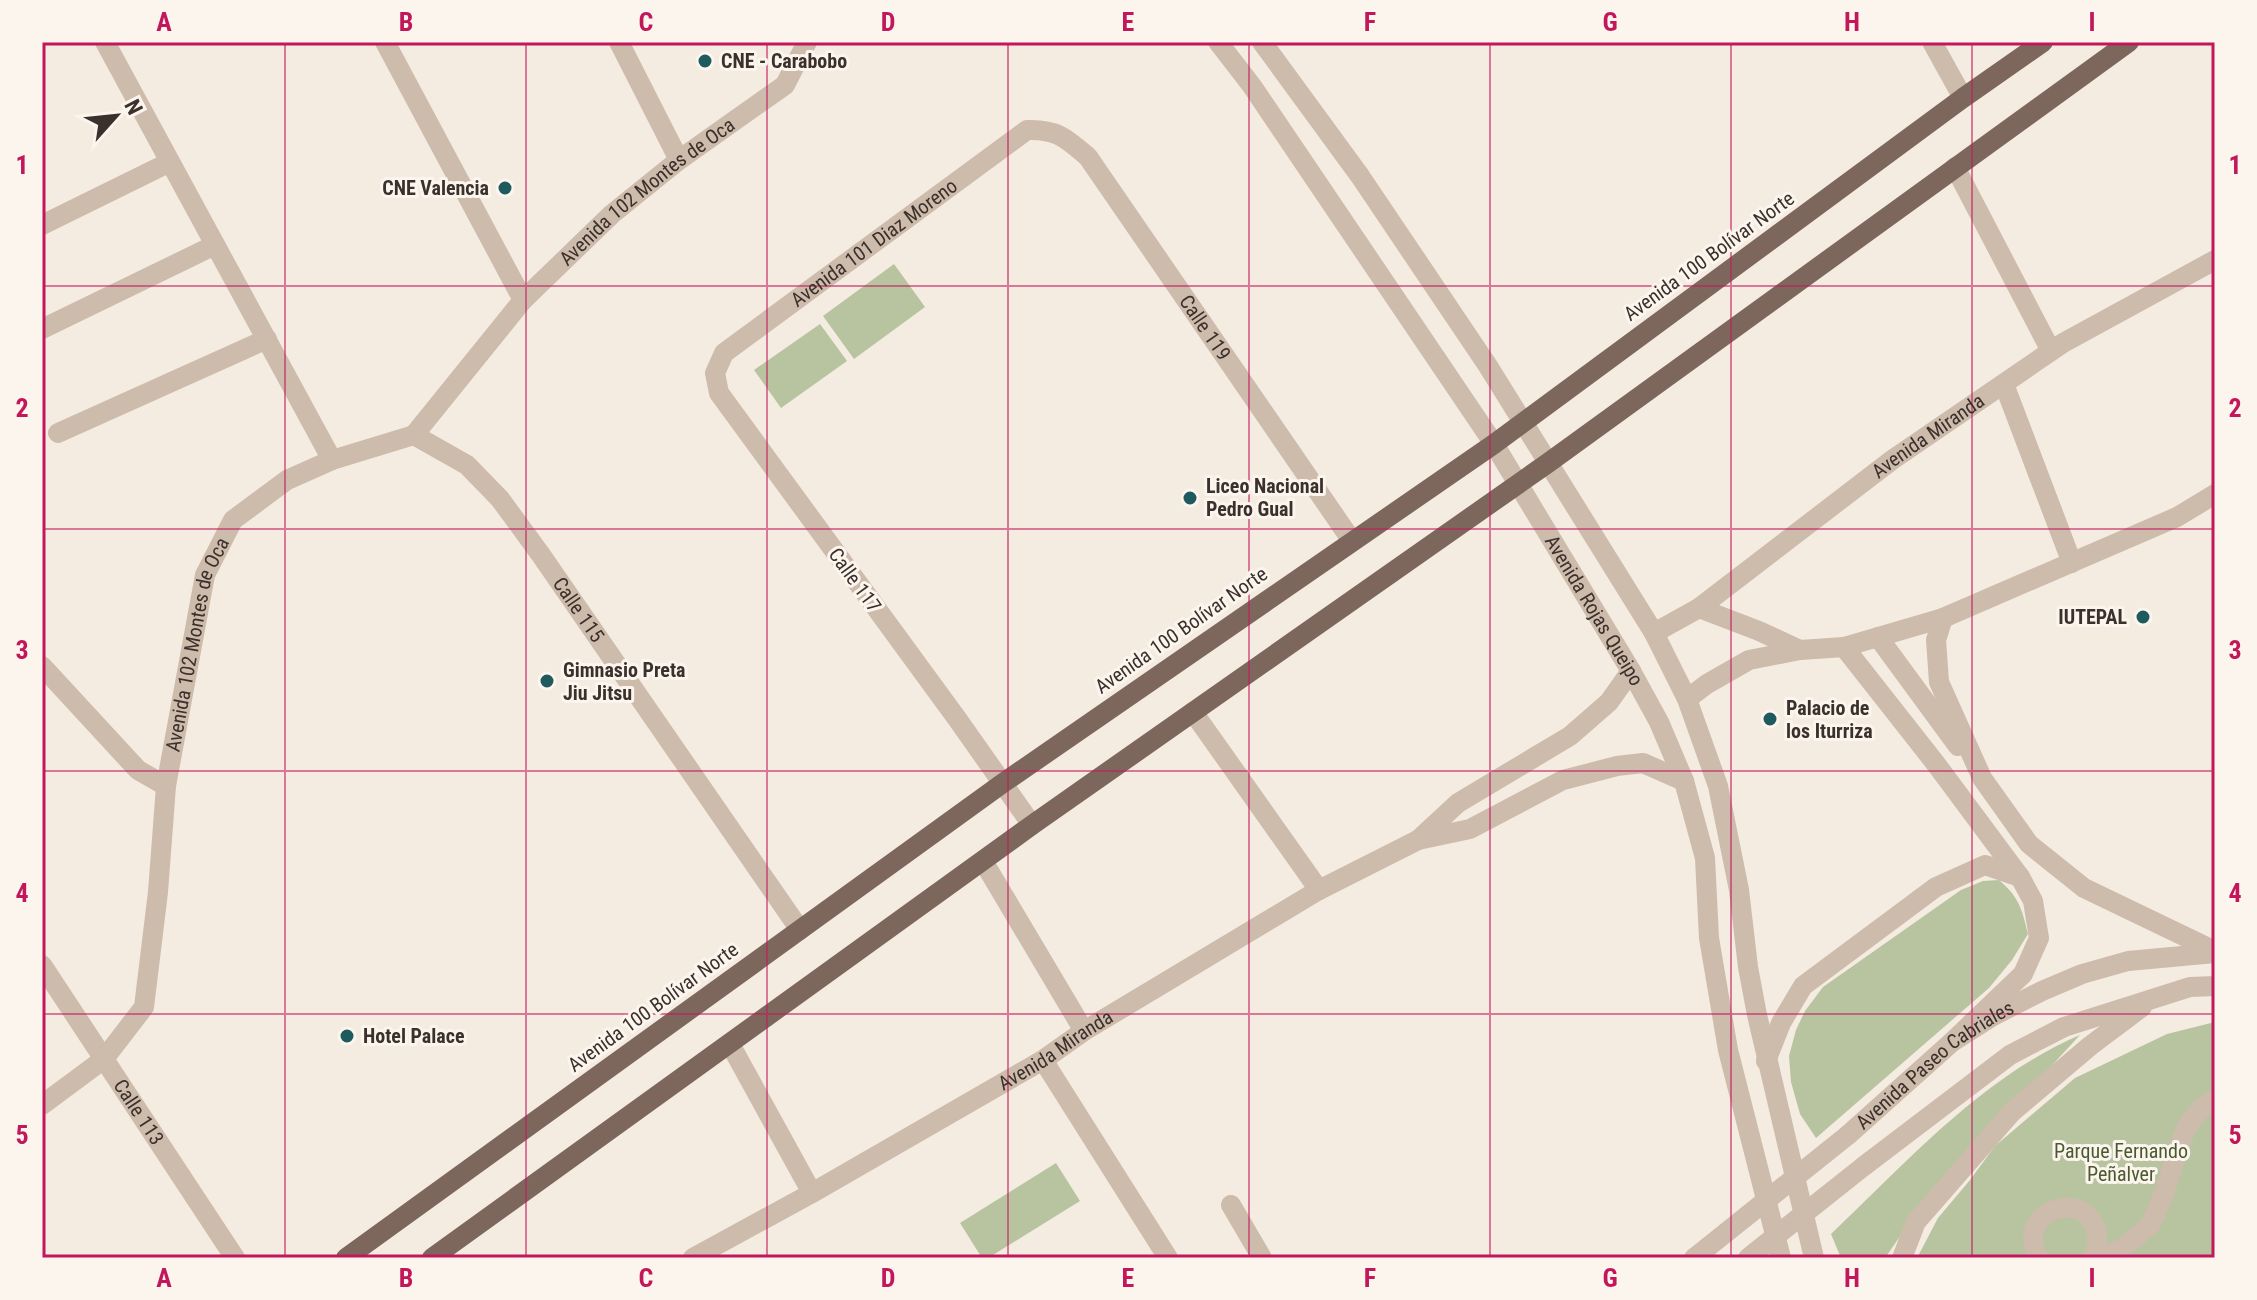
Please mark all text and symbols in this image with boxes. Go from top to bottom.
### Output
text: A [156,7,172,37]
text: B [399,7,413,37]
text: C [639,7,654,37]
text: D [881,7,895,37]
text: E [1122,7,1135,37]
text: F [1364,7,1376,37]
text: G [1602,7,1618,37]
text: H [1844,7,1860,37]
text: I [2088,7,2096,37]
place label: CNE - Carabobo [721,49,847,73]
marker: CNE - Carabobo [696,52,714,70]
north arrow [76,76,156,156]
text: N [119,95,148,119]
street label: Avenida 102 Montes de Oca [554,112,739,270]
text: 1 [15,150,29,180]
text: 1 [2228,150,2242,180]
street label: Avenida 101 Diaz Moreno [786,174,962,312]
place label: CNE Valencia [382,176,489,200]
marker: CNE Valencia [496,179,514,197]
street label: Avenida 100 Bolívar Norte [1619,186,1799,326]
street label: Calle 119 [1174,290,1236,365]
street label: Avenida Miranda [1867,389,1989,483]
text: 2 [15,393,29,423]
text: 2 [2228,393,2242,423]
place label: Liceo Nacional Pedro Gual [1206,474,1324,521]
marker: Liceo Nacional Pedro Gual [1181,489,1199,507]
street label: Avenida Rojas Queipo [1540,531,1649,690]
street label: Avenida 102 Montes de Oca [161,533,234,754]
street label: Calle 117 [824,543,886,617]
street label: Avenida 100 Bolívar Norte [1090,561,1272,699]
street label: Calle 115 [548,572,610,647]
place label: IUTEPAL [2058,605,2127,629]
marker: IUTEPAL [2134,608,2152,626]
text: 3 [15,635,29,665]
text: 3 [2228,635,2242,665]
place label: Gimnasio Preta Jiu Jitsu [563,658,685,705]
marker: Gimnasio Preta Jiu Jitsu [538,672,556,690]
place label: Palacio de los Iturriza [1786,696,1873,743]
marker: Palacio de los Iturriza [1761,710,1779,728]
text: 4 [15,878,29,908]
text: 4 [2228,878,2242,908]
street label: Avenida 100 Bolívar Norte [563,937,743,1077]
street label: Avenida Paseo Cabriales [1851,996,2018,1134]
street label: Avenida Miranda [994,1005,1117,1095]
place label: Hotel Palace [363,1024,465,1048]
marker: Hotel Palace [338,1027,356,1045]
street label: Calle 113 [109,1075,169,1149]
text: 5 [15,1120,29,1150]
text: 5 [2228,1120,2242,1150]
park label: Parque Fernando Peñalver [2054,1139,2188,1186]
text: A [156,1263,172,1293]
text: B [399,1263,413,1293]
text: C [639,1263,654,1293]
text: D [881,1263,895,1293]
text: E [1122,1263,1135,1293]
text: F [1364,1263,1376,1293]
text: G [1602,1263,1618,1293]
text: H [1844,1263,1860,1293]
text: I [2088,1263,2096,1293]

